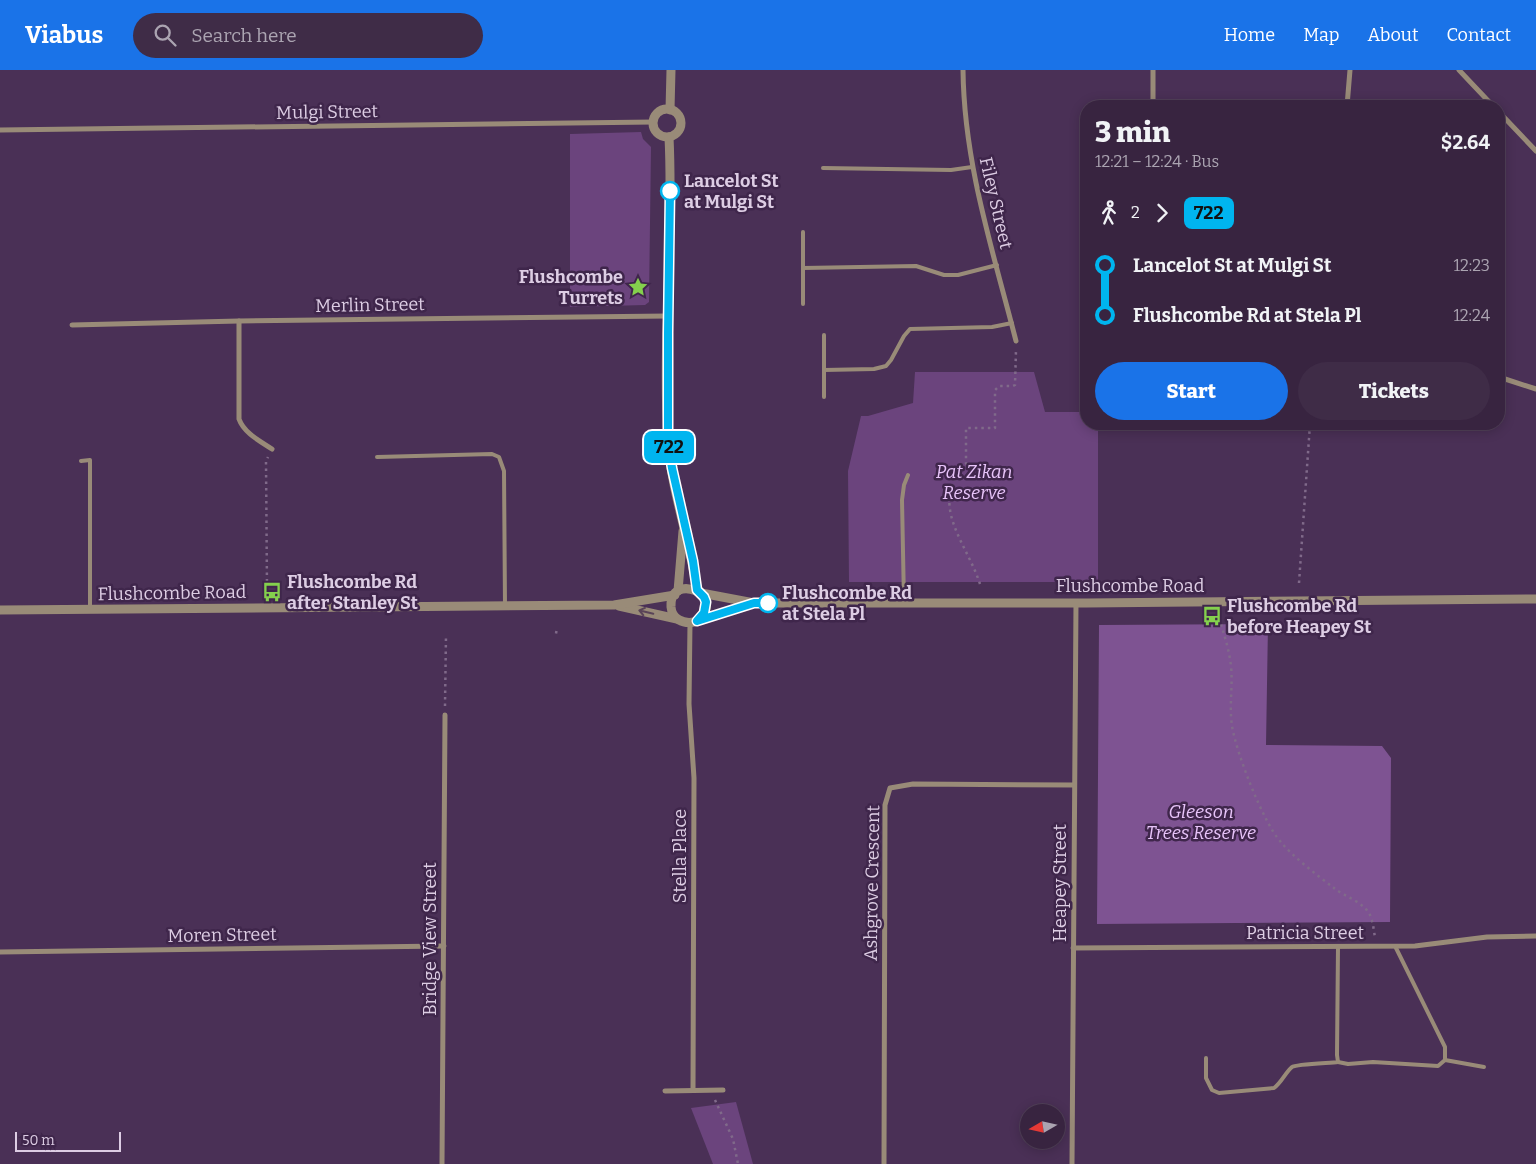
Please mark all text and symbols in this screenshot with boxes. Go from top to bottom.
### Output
search box [133,13,483,58]
text: Viabus [25,21,103,49]
icon: search [151,21,179,49]
text: Search here [191,24,297,47]
text: Home [1224,24,1275,46]
text: Map [1303,24,1339,46]
text: About [1367,24,1418,46]
text: Contact [1446,24,1511,46]
street label: Mulgi Street [276,100,379,124]
text: 3 min [1095,116,1170,149]
text: $2.64 [1441,131,1490,154]
text: 12:21 – 12:24 · Bus [1095,152,1219,171]
street label: Filey Street [975,155,1017,252]
place label: Lancelot St at Mulgi St [684,170,779,213]
marker: Lancelot St at Mulgi St [660,181,680,201]
icon: walk [1095,199,1123,227]
icon: forward [1148,199,1176,227]
text: 722 [1194,202,1224,224]
text: 2 [1131,203,1140,222]
text: Lancelot St at Mulgi St [1133,254,1331,277]
text: 12:23 [1454,256,1490,275]
place label: Flushcombe Turrets [519,266,623,309]
place icon: Flushcombe Turrets [627,276,649,298]
street label: Merlin Street [315,293,425,317]
text: Flushcombe Rd at Stela Pl [1133,304,1362,327]
text: 12:24 [1453,306,1490,325]
button: Start [1095,362,1288,420]
button: Tickets [1298,362,1490,420]
line badge: 722 [640,431,698,463]
text: 722 [654,436,684,458]
park label: Pat Zikan Reserve [936,461,1012,504]
place label: Flushcombe Rd after Stanley St [287,571,418,614]
street label: Flushcombe Road [1056,575,1205,597]
street label: Flushcombe Road [97,581,247,605]
bus stop icon: Flushcombe Rd after Stanley St [261,581,283,603]
place label: Flushcombe Rd at Stela Pl [782,582,912,625]
marker: Flushcombe Rd at Stela Pl [758,593,778,613]
place label: Flushcombe Rd before Heapey St [1227,595,1371,638]
bus stop icon: Flushcombe Rd before Heapey St [1201,605,1223,627]
one-way arrow [638,607,654,616]
park label: Gleeson Trees Reserve [1146,801,1256,844]
street label: Ashgrove Crescent [860,804,884,961]
street label: Stella Place [669,809,691,903]
street label: Heapey Street [1049,824,1071,942]
street label: Bridge View Street [419,862,441,1016]
street label: Patricia Street [1246,922,1365,944]
street label: Moren Street [167,923,277,947]
north arrow [1020,1104,1065,1149]
map controls [1020,1104,1065,1149]
scale bar [15,1129,121,1152]
text: 50 m [22,1132,55,1149]

